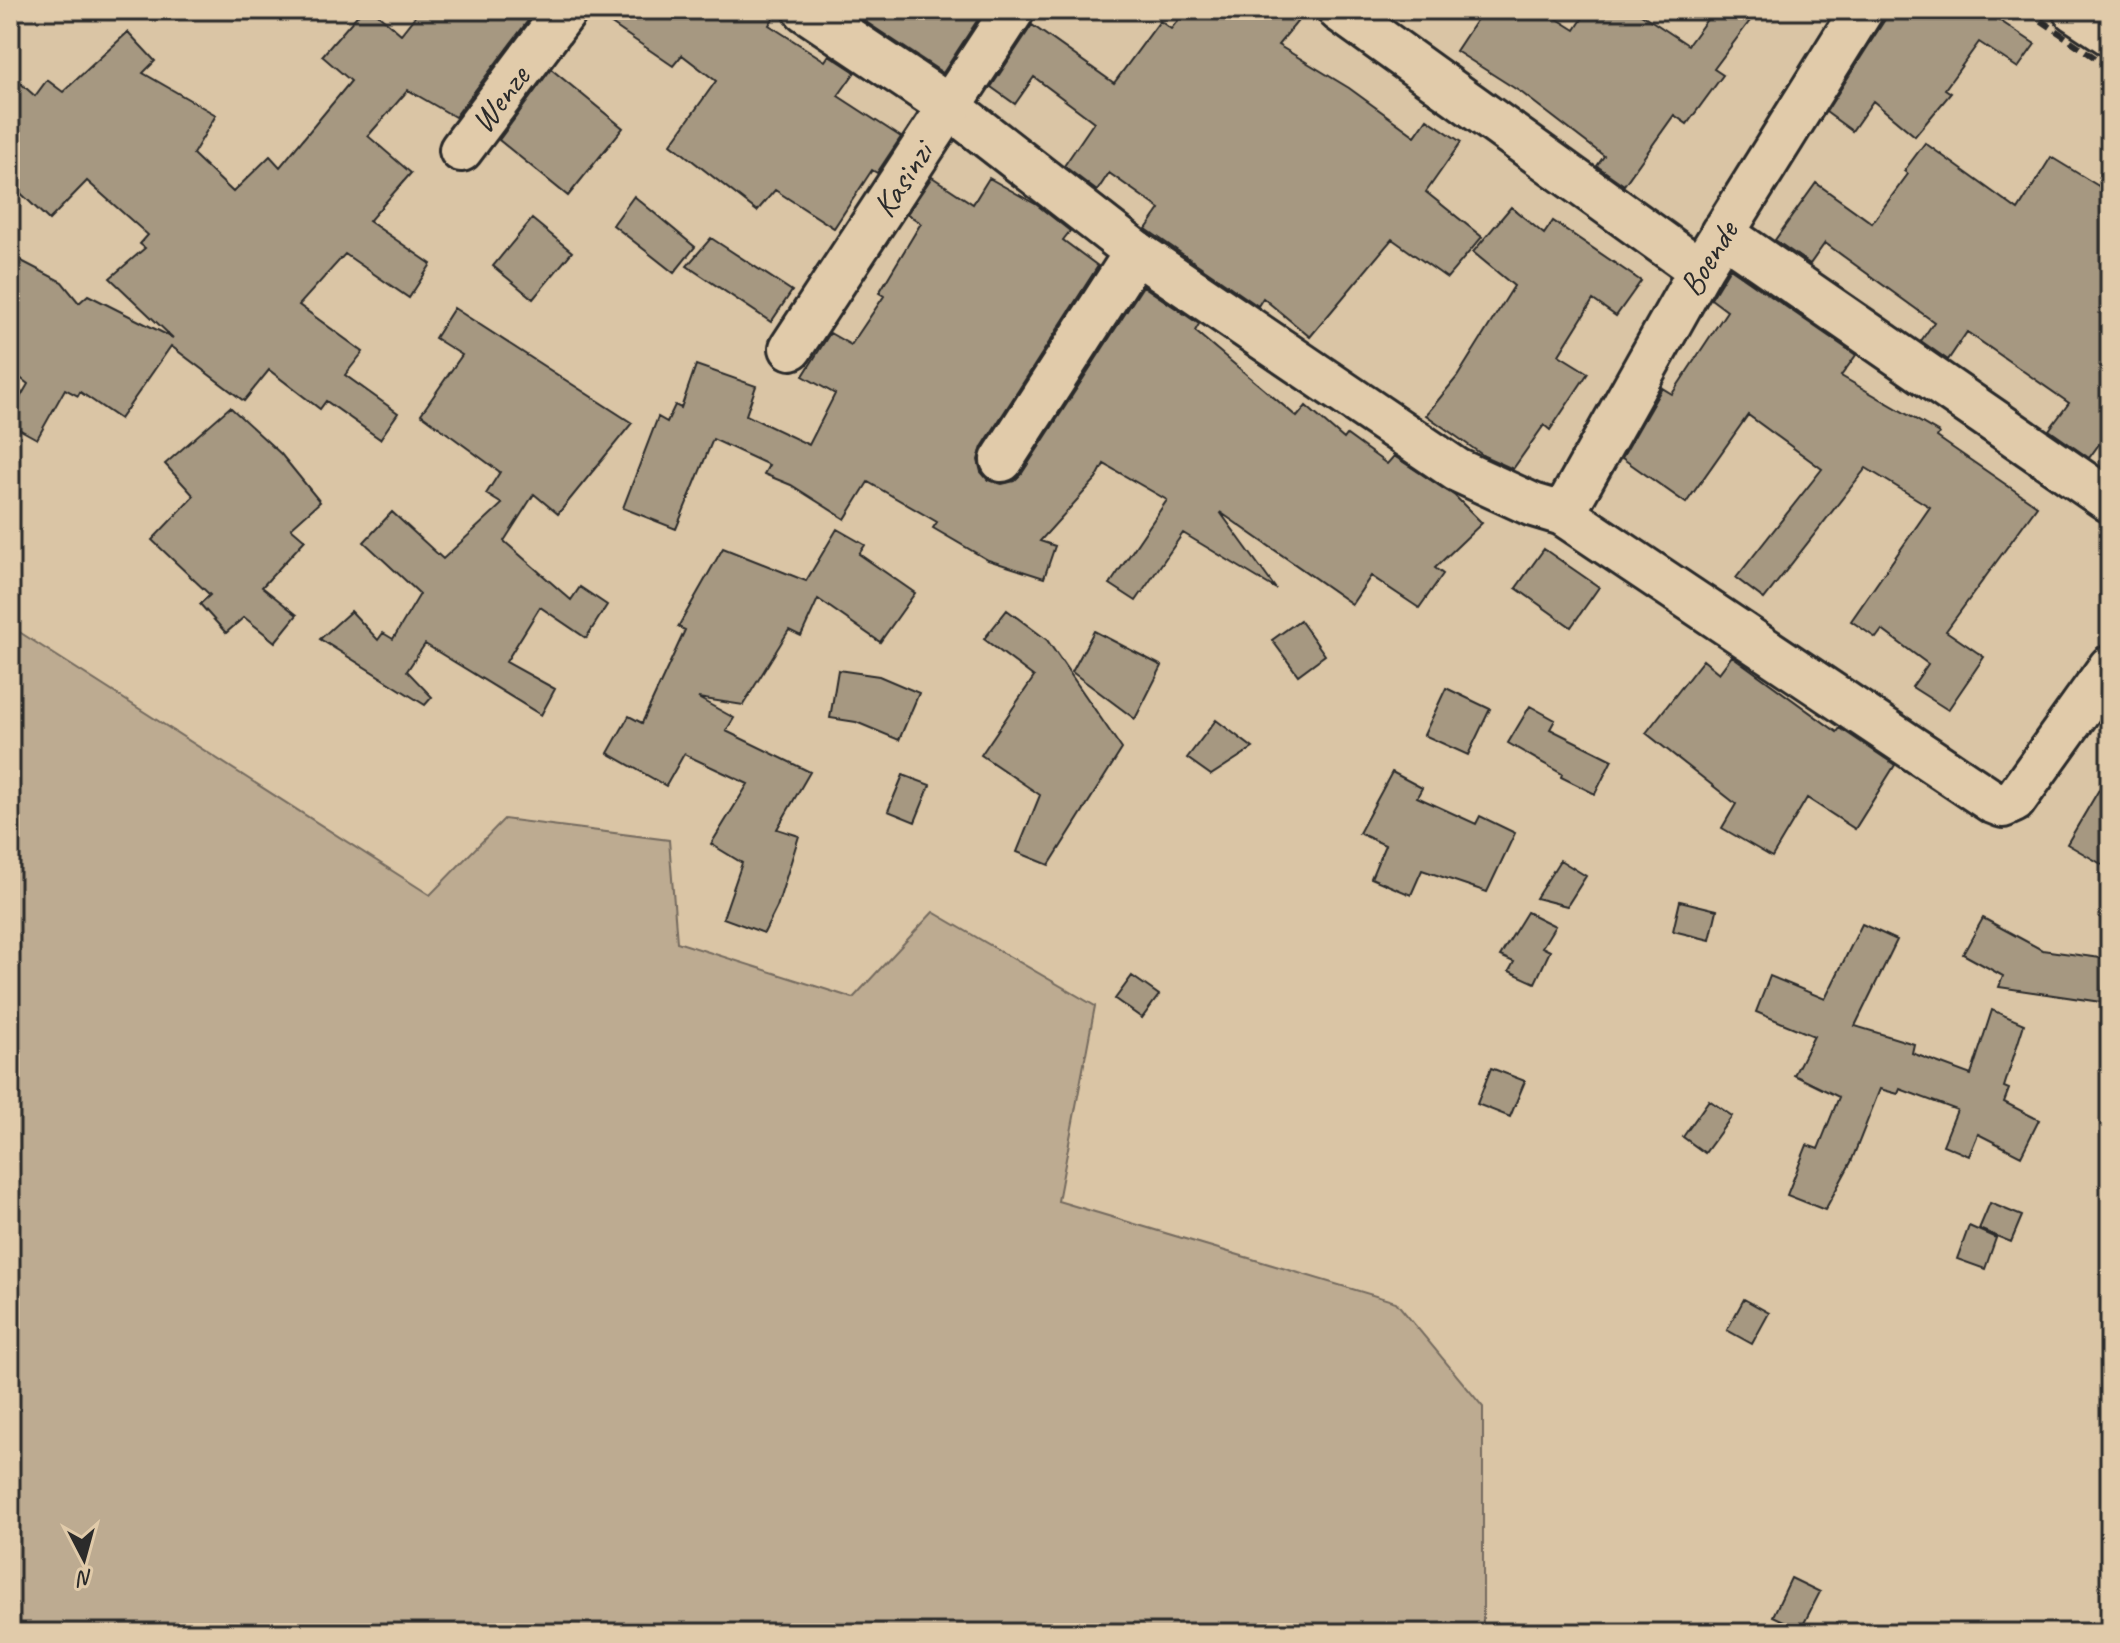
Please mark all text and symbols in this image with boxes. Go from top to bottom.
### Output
street label: Wenze [461,55,540,141]
street label: Kasinzi [862,130,945,225]
street label: Boende [1669,211,1748,304]
north arrow [44,1519,124,1599]
text: N [74,1563,94,1593]

